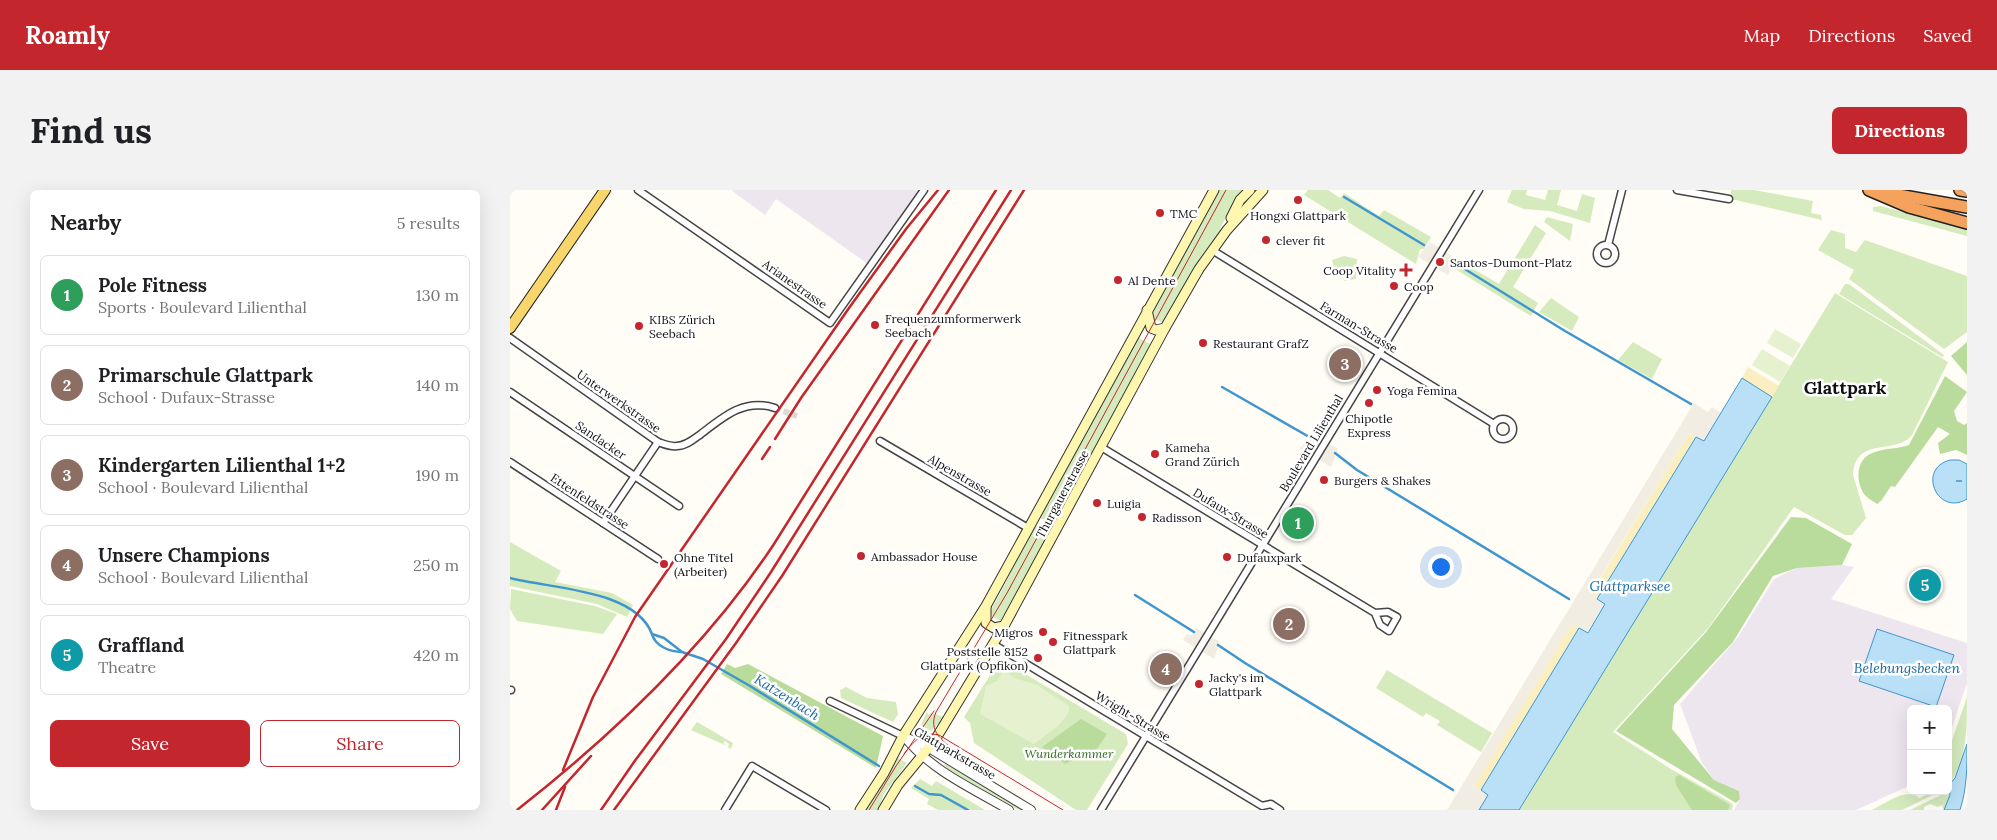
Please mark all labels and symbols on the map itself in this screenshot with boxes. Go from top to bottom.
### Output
marker: Hongxi Glattpark [1292,194,1304,206]
place label: TMC [1170,206,1198,221]
marker: TMC [1154,207,1166,219]
place label: Hongxi Glattpark [1250,208,1346,223]
place label: clever fit [1276,233,1326,248]
marker: clever fit [1260,234,1272,246]
place label: Santos-Dumont-Platz [1450,255,1572,270]
street label: Arianestrasse [759,256,830,312]
marker: Santos-Dumont-Platz [1434,256,1446,268]
place label: Coop Vitality [1323,263,1397,278]
marker: Coop Vitality [1400,264,1412,276]
place label: Al Dente [1127,273,1176,288]
marker: Al Dente [1112,274,1124,286]
place label: Coop [1404,279,1434,294]
marker: Coop [1388,280,1400,292]
street label: Farman-Strasse [1318,298,1401,356]
place label: Frequenzumformerwerk Seebach [885,311,1022,340]
place label: KIBS Zürich Seebach [649,312,715,341]
marker: Frequenzumformerwerk Seebach [869,319,881,331]
marker: KIBS Zürich Seebach [633,320,645,332]
place label: Restaurant GrafZ [1213,336,1309,351]
marker: Restaurant GrafZ [1197,337,1209,349]
pin: 3 [1329,345,1361,383]
street label: Unterwerkstrasse [574,366,664,436]
district label: Glattpark [1804,376,1887,399]
place label: Yoga Femina [1386,383,1457,398]
marker: Yoga Femina [1371,384,1383,396]
street label: Boulevard Lilienthal [1276,392,1346,494]
marker: Chipotle Express [1363,397,1375,409]
place label: Chipotle Express [1345,411,1393,440]
street label: Sandacker [573,418,630,463]
place label: Kameha Grand Zürich [1165,440,1240,469]
street label: Thurgauerstrasse [1032,447,1092,541]
marker: Kameha Grand Zürich [1149,448,1161,460]
street label: Alpenstrasse [925,450,995,499]
street label: Ettenfeldstrasse [548,470,633,532]
place label: Burgers & Shakes [1334,473,1431,488]
marker: Burgers & Shakes [1318,474,1330,486]
street label: Dufaux-Strasse [1190,484,1272,542]
place label: Luigia [1107,496,1141,511]
marker: Luigia [1091,497,1103,509]
pin: 1 [1282,504,1314,542]
place label: Radisson [1152,510,1202,525]
marker: Radisson [1136,511,1148,523]
place label: Ambassador House [870,549,978,564]
place label: Ohne Titel (Arbeiter) [674,550,733,580]
marker: Ambassador House [855,550,867,562]
place label: Dufauxpark [1237,550,1302,565]
marker: Dufauxpark [1221,551,1233,563]
your location [1428,554,1454,580]
marker: Ohne Titel (Arbeiter) [658,558,670,570]
pin: 5 [1909,566,1941,604]
water label: Glattparksee [1590,577,1671,595]
pin: 2 [1273,605,1305,643]
place label: Migros [994,625,1033,640]
marker: Migros [1037,626,1049,638]
place label: Fitnesspark Glattpark [1063,628,1128,657]
marker: Fitnesspark Glattpark [1047,636,1059,648]
place label: Poststelle 8152 Glattpark (Opfikon) [921,644,1028,674]
pin: 4 [1150,650,1182,688]
marker: Poststelle 8152 Glattpark (Opfikon) [1032,652,1044,664]
water label: Belebungsbecken [1854,659,1961,677]
water label: Katzenbach [751,670,823,724]
place label: Jacky's im Glattpark [1208,670,1264,699]
marker: Jacky's im Glattpark [1193,678,1205,690]
street label: Wright-Strasse [1093,688,1174,745]
street label: Glattparkstrasse [911,724,999,783]
park label: Wunderkammer [1025,746,1114,761]

